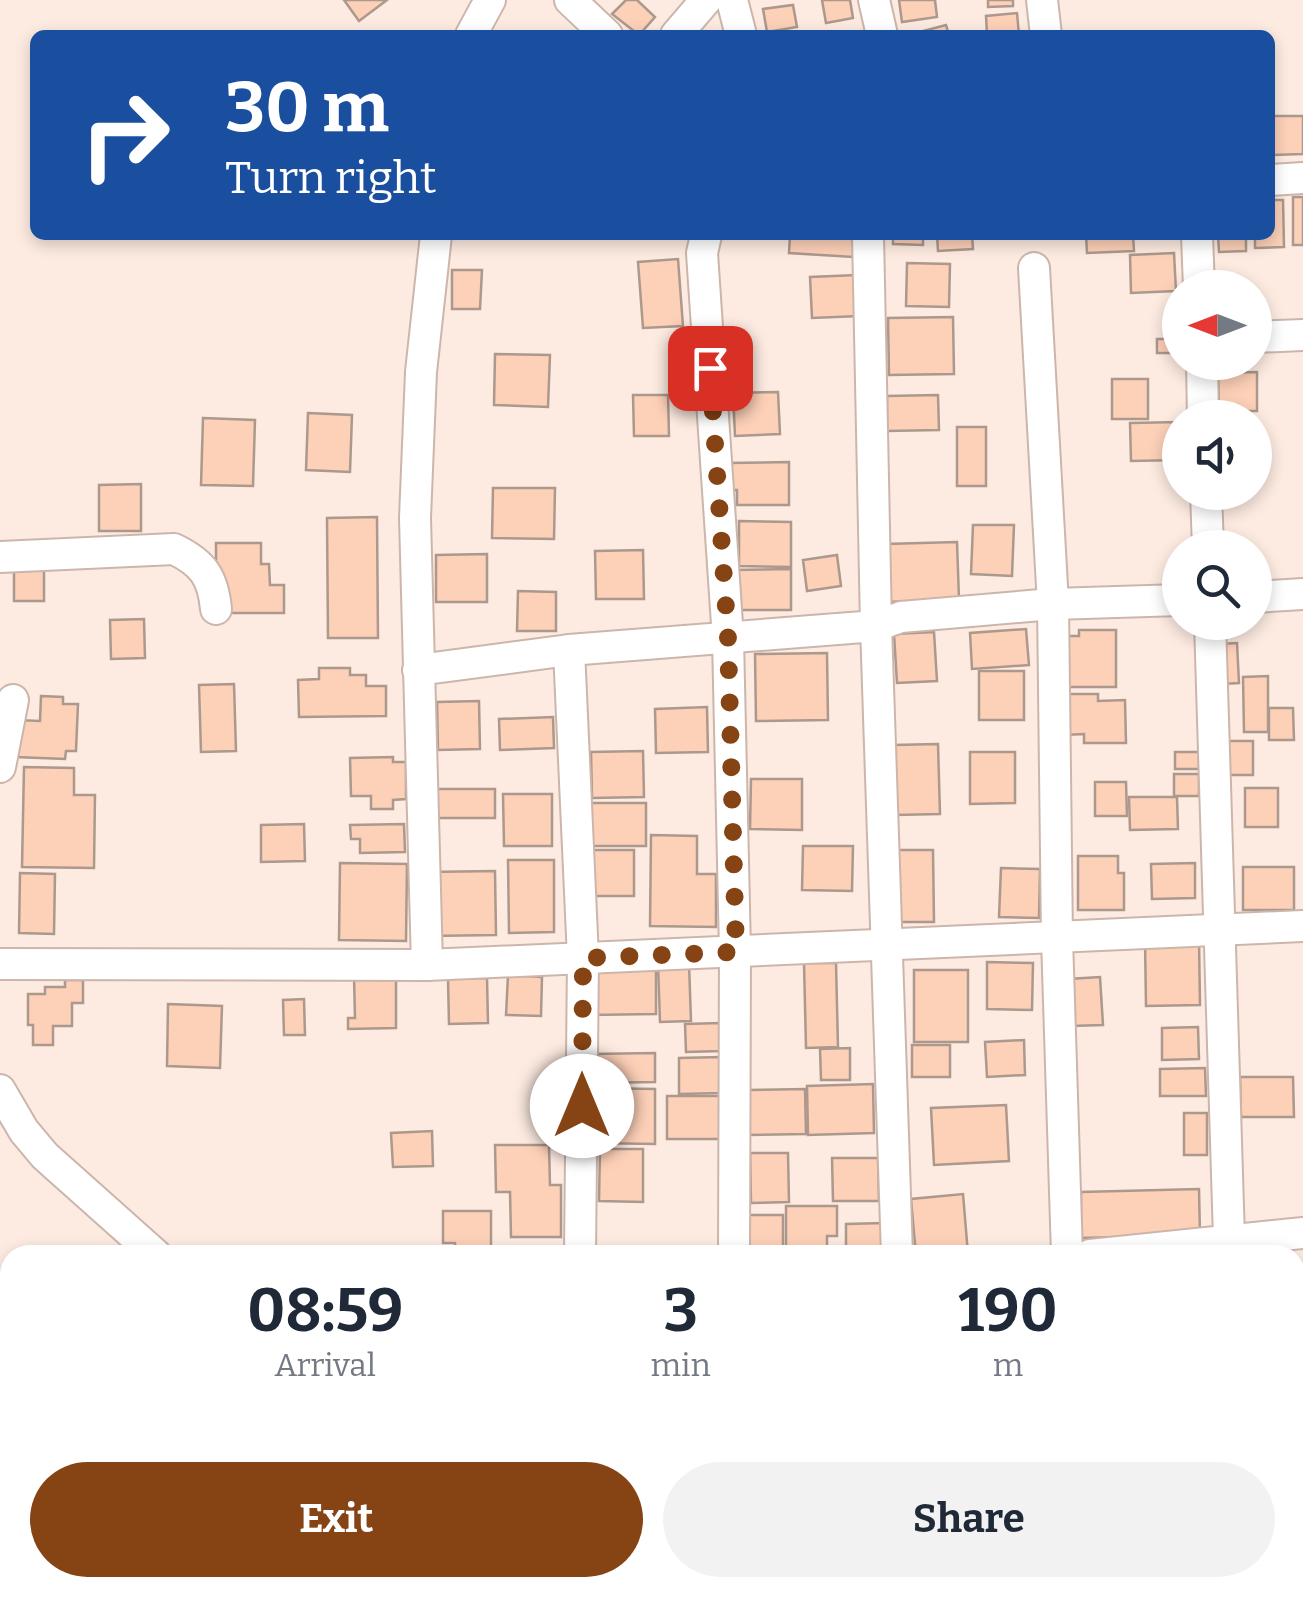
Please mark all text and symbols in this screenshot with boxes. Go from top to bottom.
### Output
text: 30 m [225,66,389,150]
icon: right [60,70,190,200]
text: Turn right [225,151,437,205]
north arrow [1162,270,1272,380]
map controls [1162,270,1272,640]
pin [668,326,753,411]
icon: arrive [683,341,738,396]
button: sound [1162,400,1272,510]
button: search [1162,530,1272,640]
position arrow [530,1054,634,1158]
text: 08:59 [247,1275,403,1347]
text: 3 [663,1275,698,1347]
text: 190 [958,1275,1058,1347]
text: Arrival [275,1346,376,1384]
text: min [651,1346,711,1384]
text: m [993,1346,1023,1384]
button: Exit [30,1462,643,1577]
button: Share [663,1462,1275,1577]

